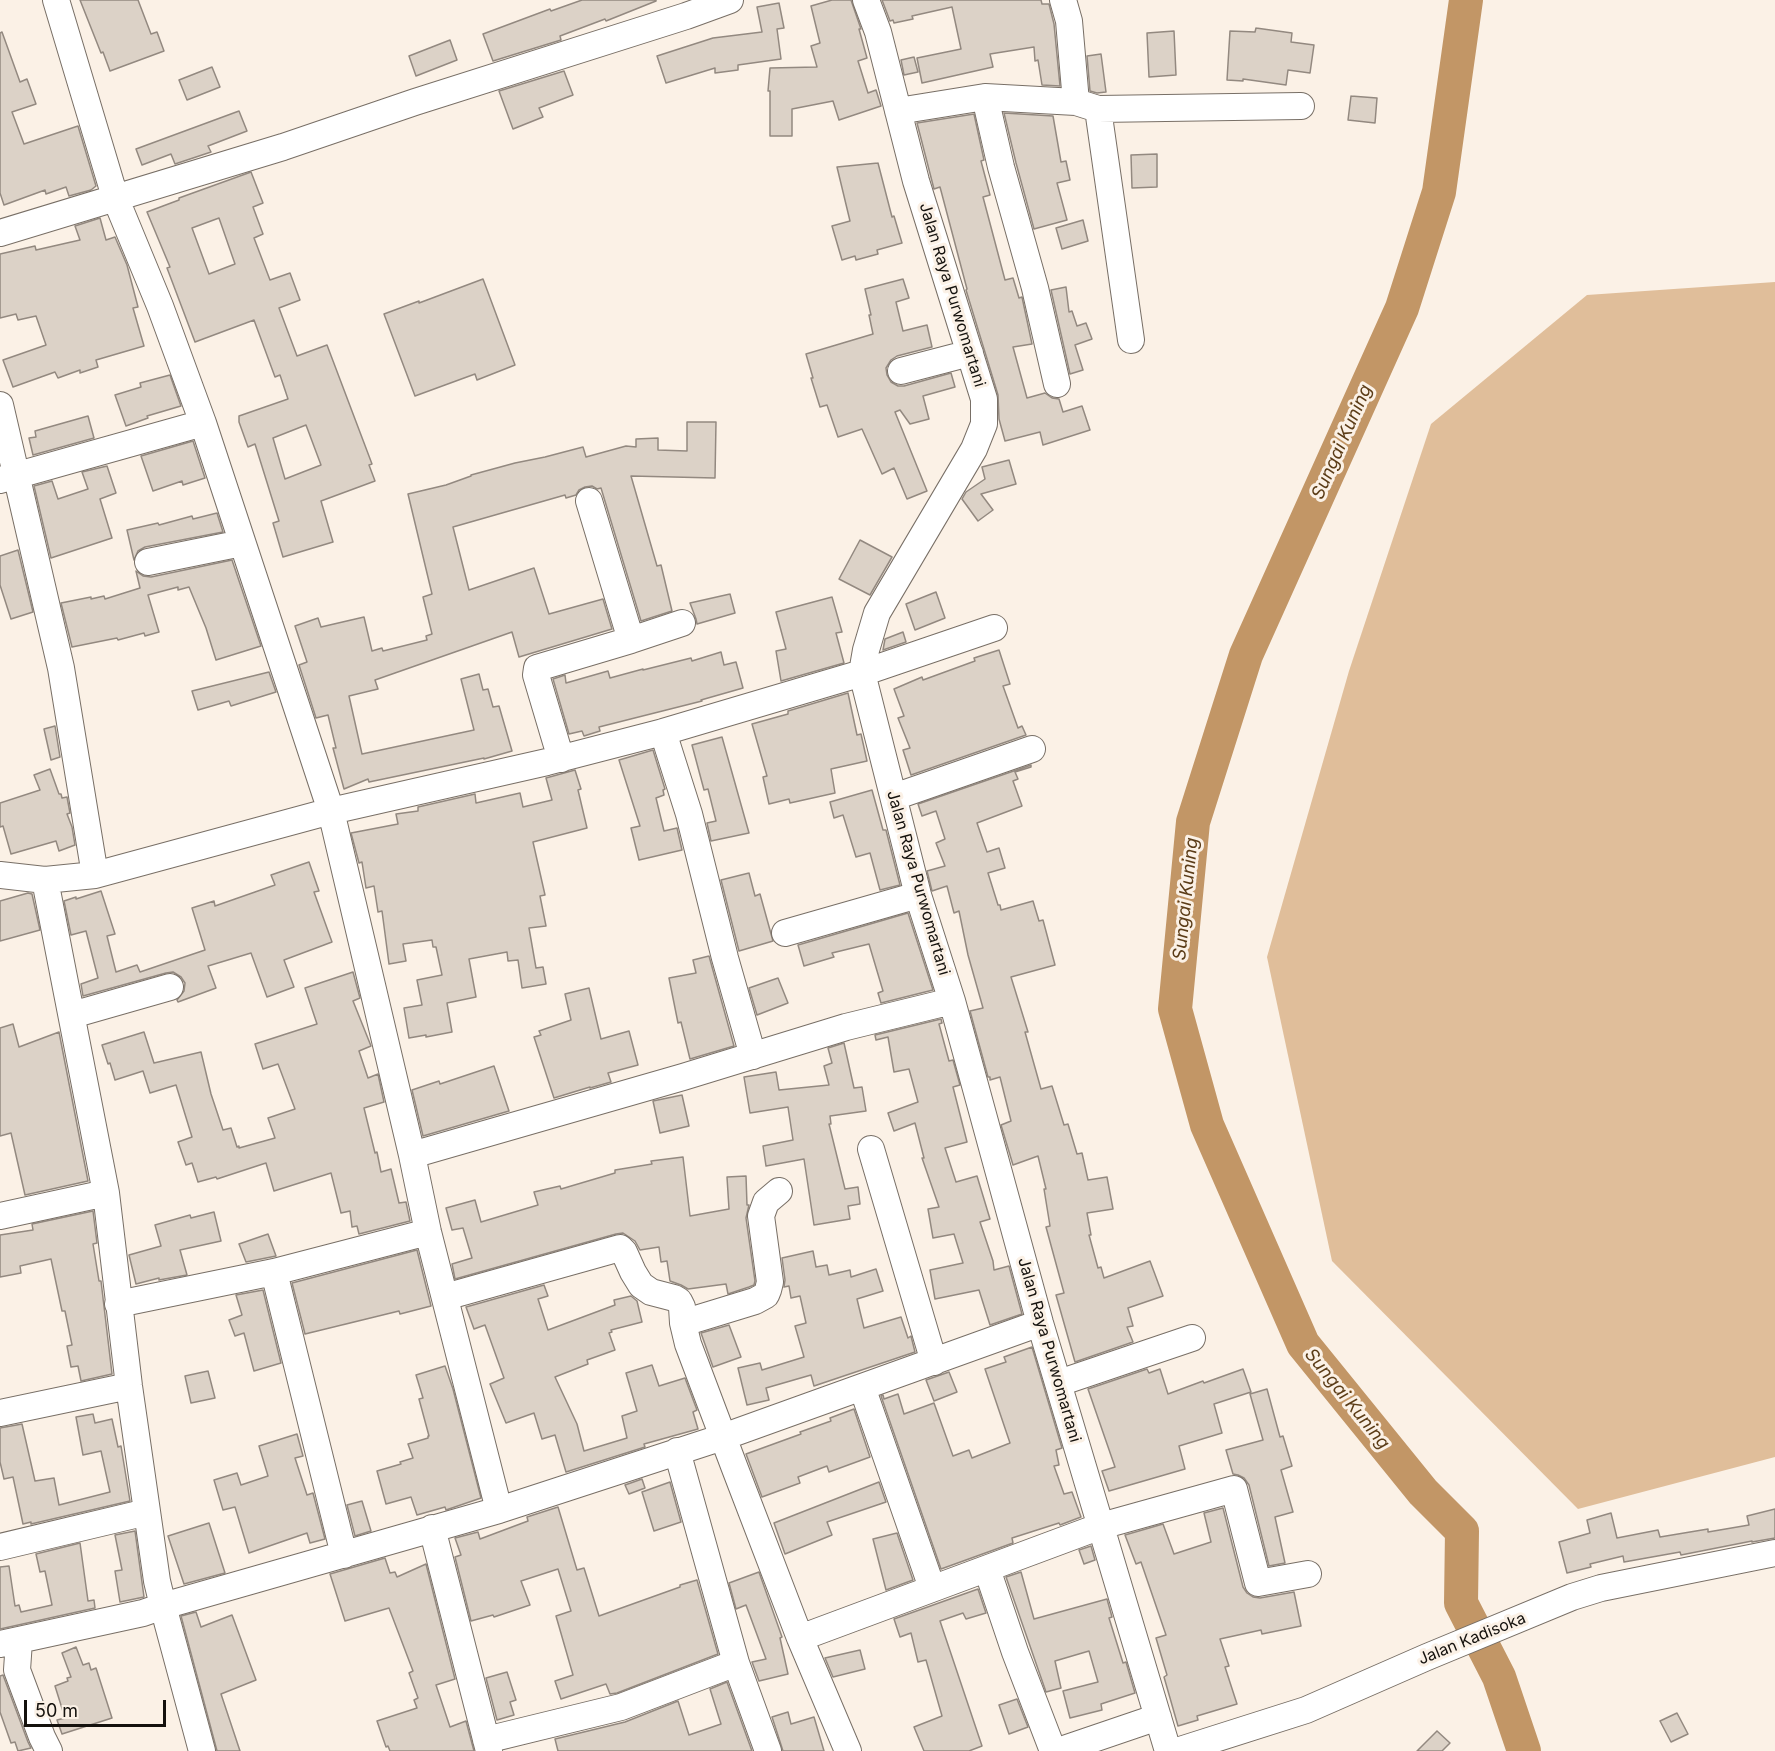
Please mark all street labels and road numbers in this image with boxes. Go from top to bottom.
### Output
street label: Jalan Raya Purwomartani [915,201,989,389]
street label: Jalan Raya Purwomartani [882,788,954,978]
street label: Jalan Raya Purwomartani [1013,1255,1085,1445]
street label: Jalan Kadisoka [1415,1609,1529,1669]

